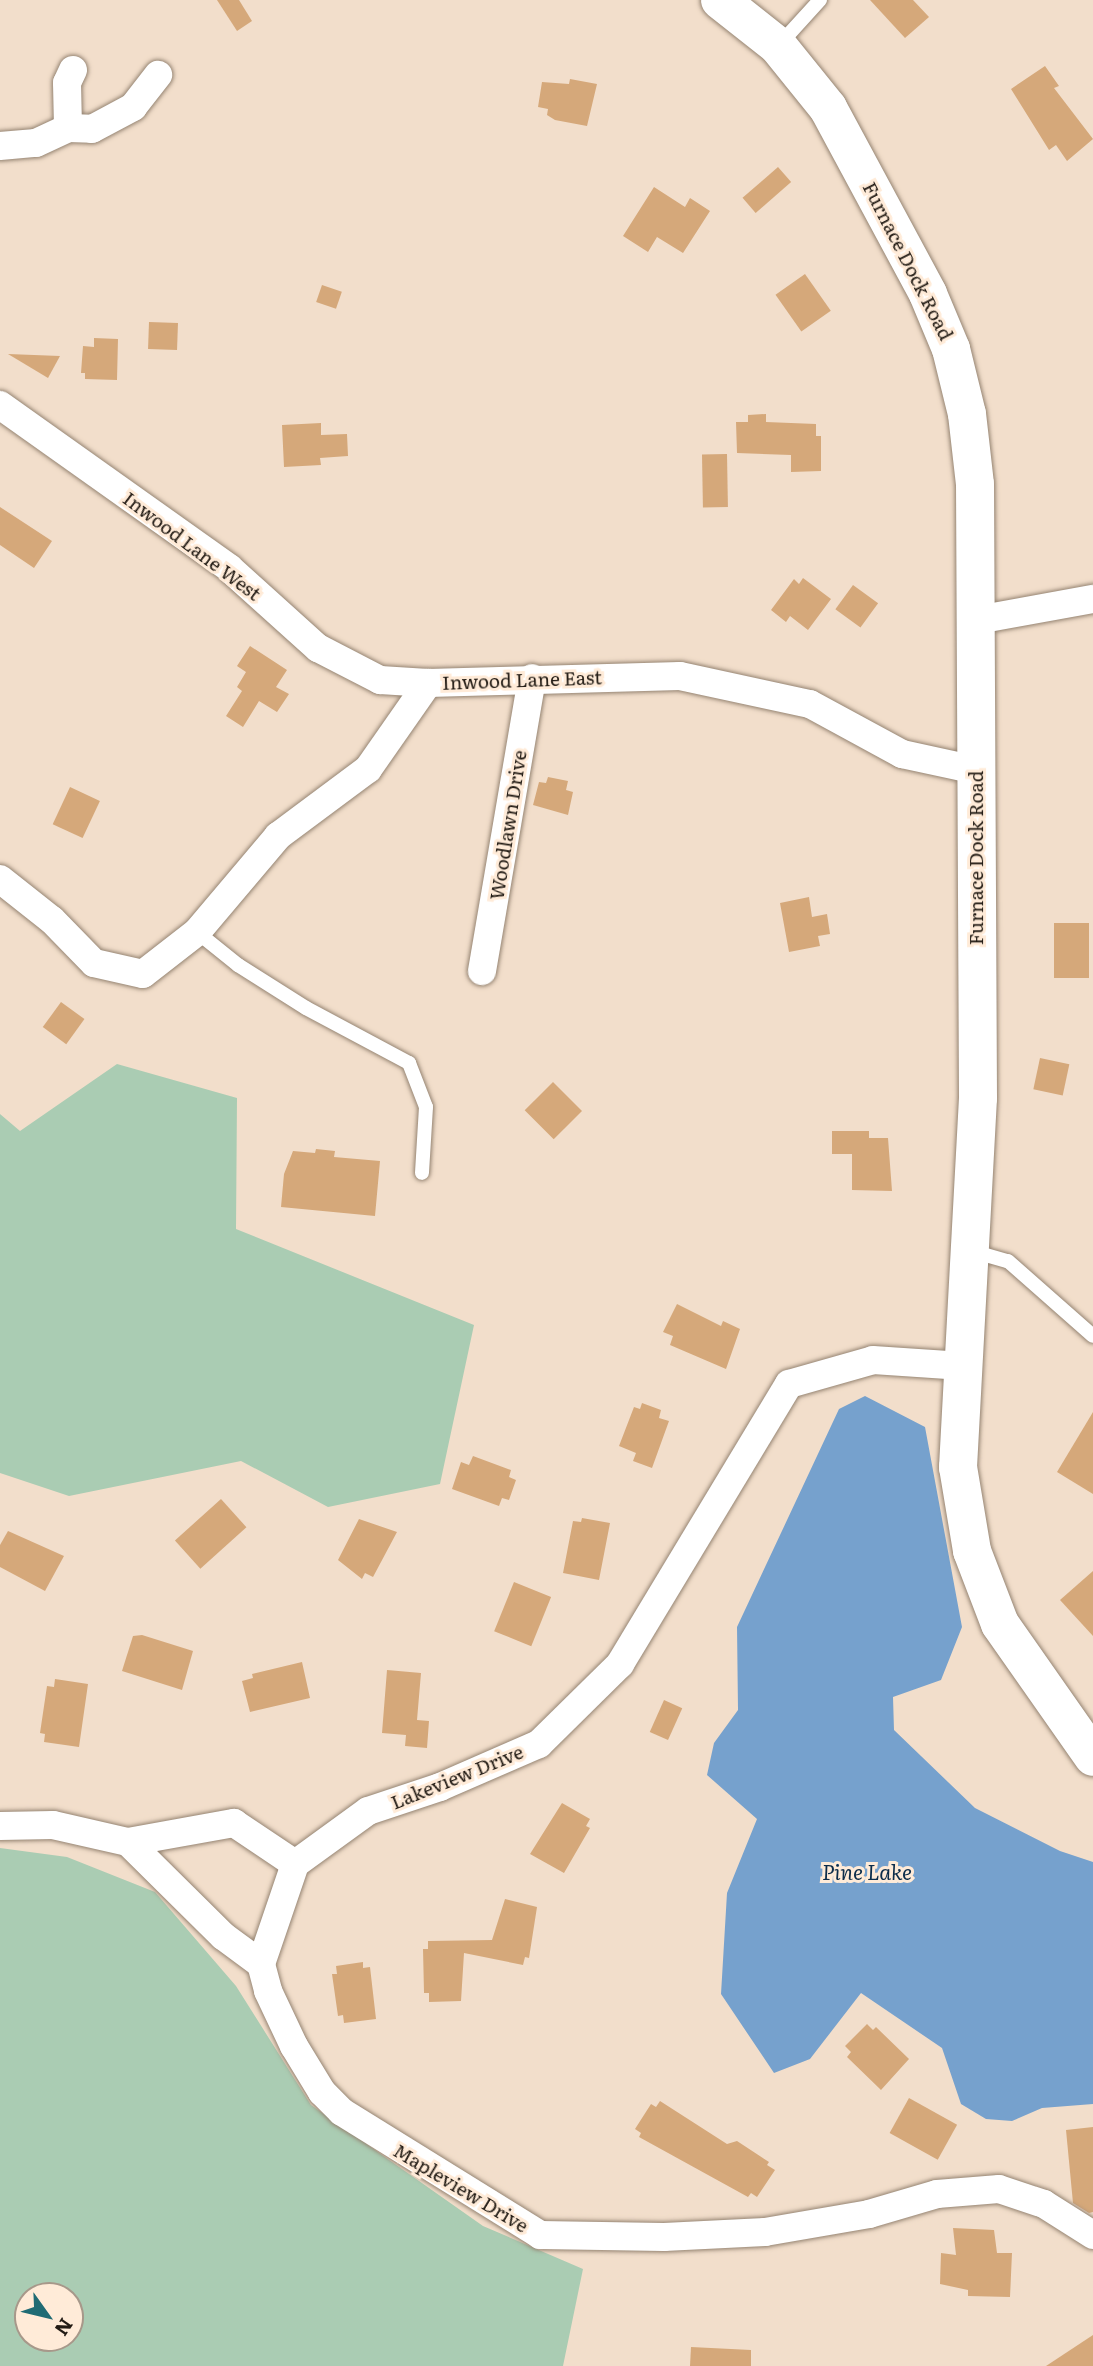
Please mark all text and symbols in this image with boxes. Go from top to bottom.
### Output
street label: Furnace Dock Road [858,178,958,344]
street label: Inwood Lane West [119,487,265,605]
street label: Inwood Lane East [442,666,602,694]
street label: Woodlawn Drive [485,748,531,902]
street label: Furnace Dock Road [965,771,987,945]
street label: Lakeview Drive [388,1740,526,1814]
water label: Pine Lake [822,1858,912,1884]
street label: Mapleview Drive [389,2139,533,2237]
north arrow [14,2282,84,2352]
text: N [49,2313,81,2342]

